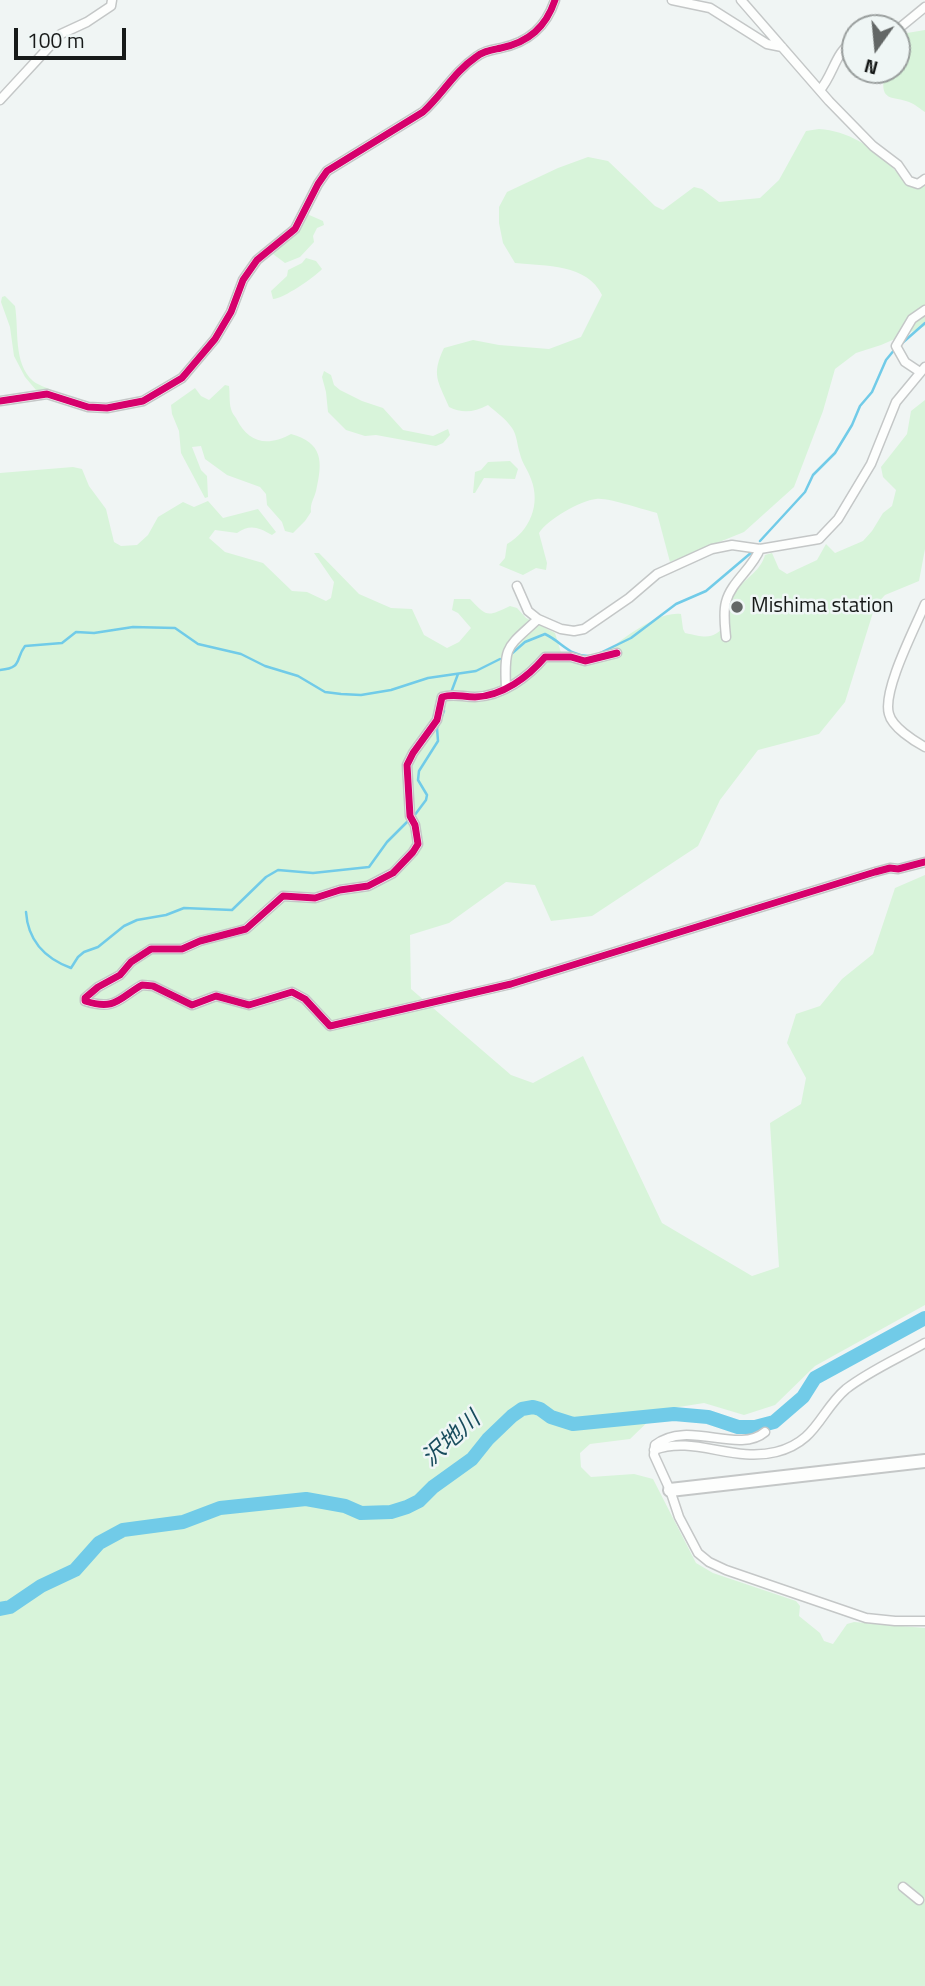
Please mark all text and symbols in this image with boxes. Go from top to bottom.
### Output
scale bar [18,14,130,58]
north arrow [841,14,911,84]
text: 100 m [27,24,84,56]
text: N [861,52,881,84]
place label: Mishima station [751,594,894,620]
marker: Mishima station [729,599,745,615]
water label: 沢地川 [417,1407,487,1473]

